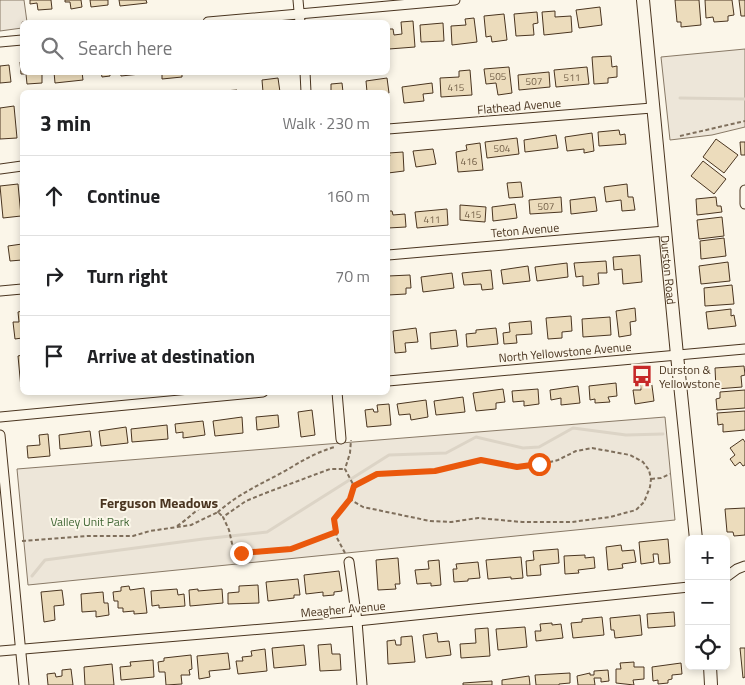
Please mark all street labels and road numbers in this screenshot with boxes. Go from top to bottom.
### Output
street label: Flathead Avenue [476,93,562,119]
street label: Teton Avenue [490,218,560,242]
street label: Durston Road [656,234,682,305]
street label: North Yellowstone Avenue [498,337,632,367]
street label: Meagher Avenue [300,596,386,622]

